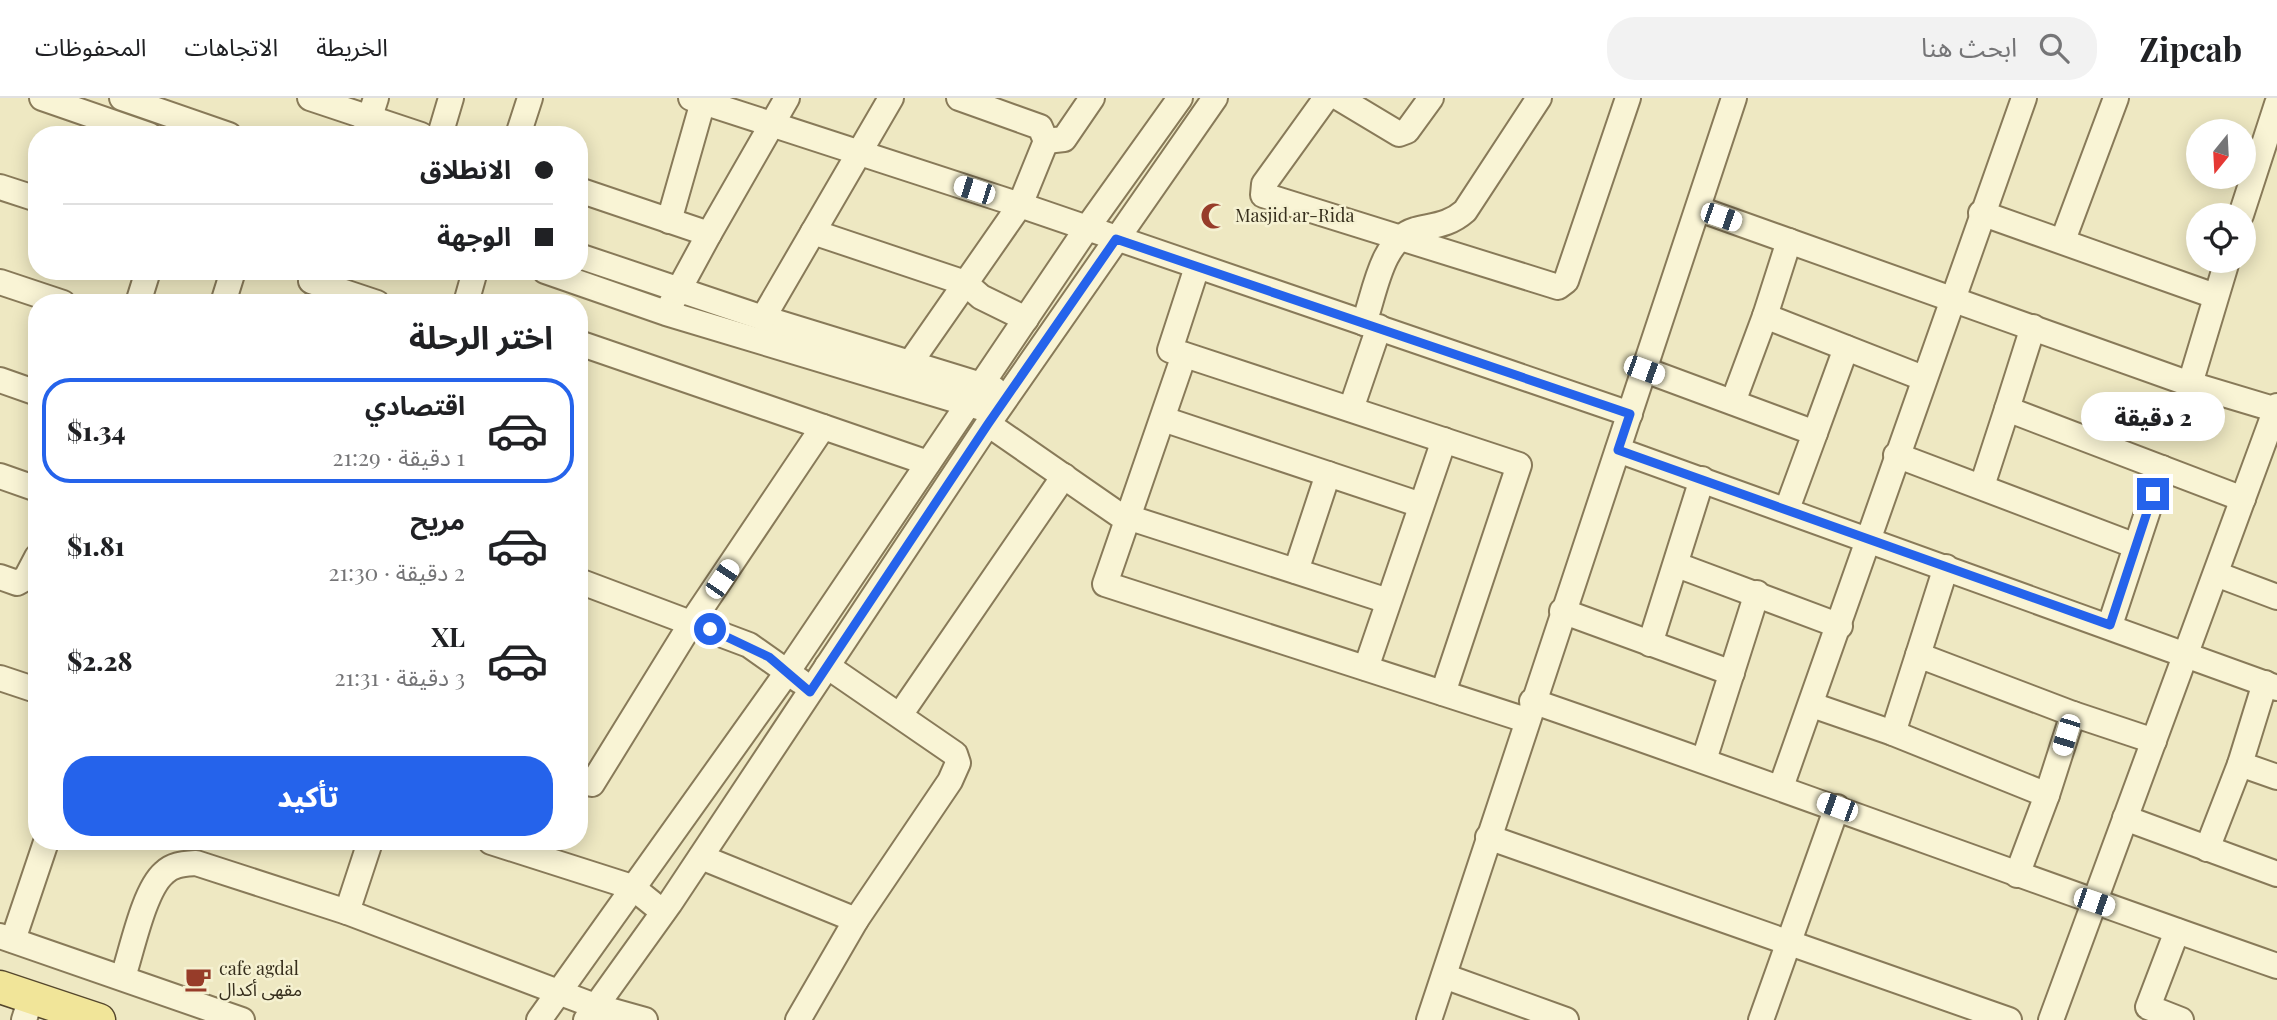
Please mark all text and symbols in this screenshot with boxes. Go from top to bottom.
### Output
search box [1607,17,2097,80]
text: Zipcab [2139,26,2242,70]
text: ابحث هنا [1921,29,2017,64]
icon: search [2035,29,2073,67]
text: المحفوظات [35,30,146,62]
text: الاتجاهات [184,30,278,62]
text: الخريطة [316,30,388,62]
north arrow [2186,119,2256,189]
map controls [2186,119,2256,273]
text: الانطلاق [420,151,511,186]
car [951,174,998,206]
car [1698,200,1745,234]
mosque icon: Masjid ar-Rida [1199,201,1229,231]
place label: Masjid ar-Rida [1235,203,1354,227]
button: locate [2186,203,2256,273]
text: الوجهة [437,218,511,253]
text: اختر الرحلة [409,314,553,357]
car [1621,353,1668,387]
text: اقتصادي [365,387,465,422]
callout: 2 دقيقة [2081,392,2225,442]
icon: car [486,399,549,462]
text: 2 دقيقة [2114,401,2192,432]
text: $1.34 [67,413,126,448]
text: 1 دقيقة · 21:29 [332,441,465,472]
route end [2137,478,2169,510]
text: مريح [410,502,465,537]
icon: car [486,514,549,577]
text: $1.81 [67,528,125,563]
text: 2 دقيقة · 21:30 [328,556,465,587]
car [702,556,743,602]
route start [694,613,726,645]
text: XL [431,619,465,654]
icon: car [486,629,549,692]
text: $2.28 [67,643,132,678]
text: 3 دقيقة · 21:31 [334,661,465,692]
car [2050,712,2083,758]
button: تأكيد [63,756,553,836]
car [1814,790,1861,824]
car [2071,885,2118,919]
place label: cafe agdal مقهى أكدال [219,956,302,1001]
cafe icon: cafe agdal مقهى أكدال [183,964,213,994]

